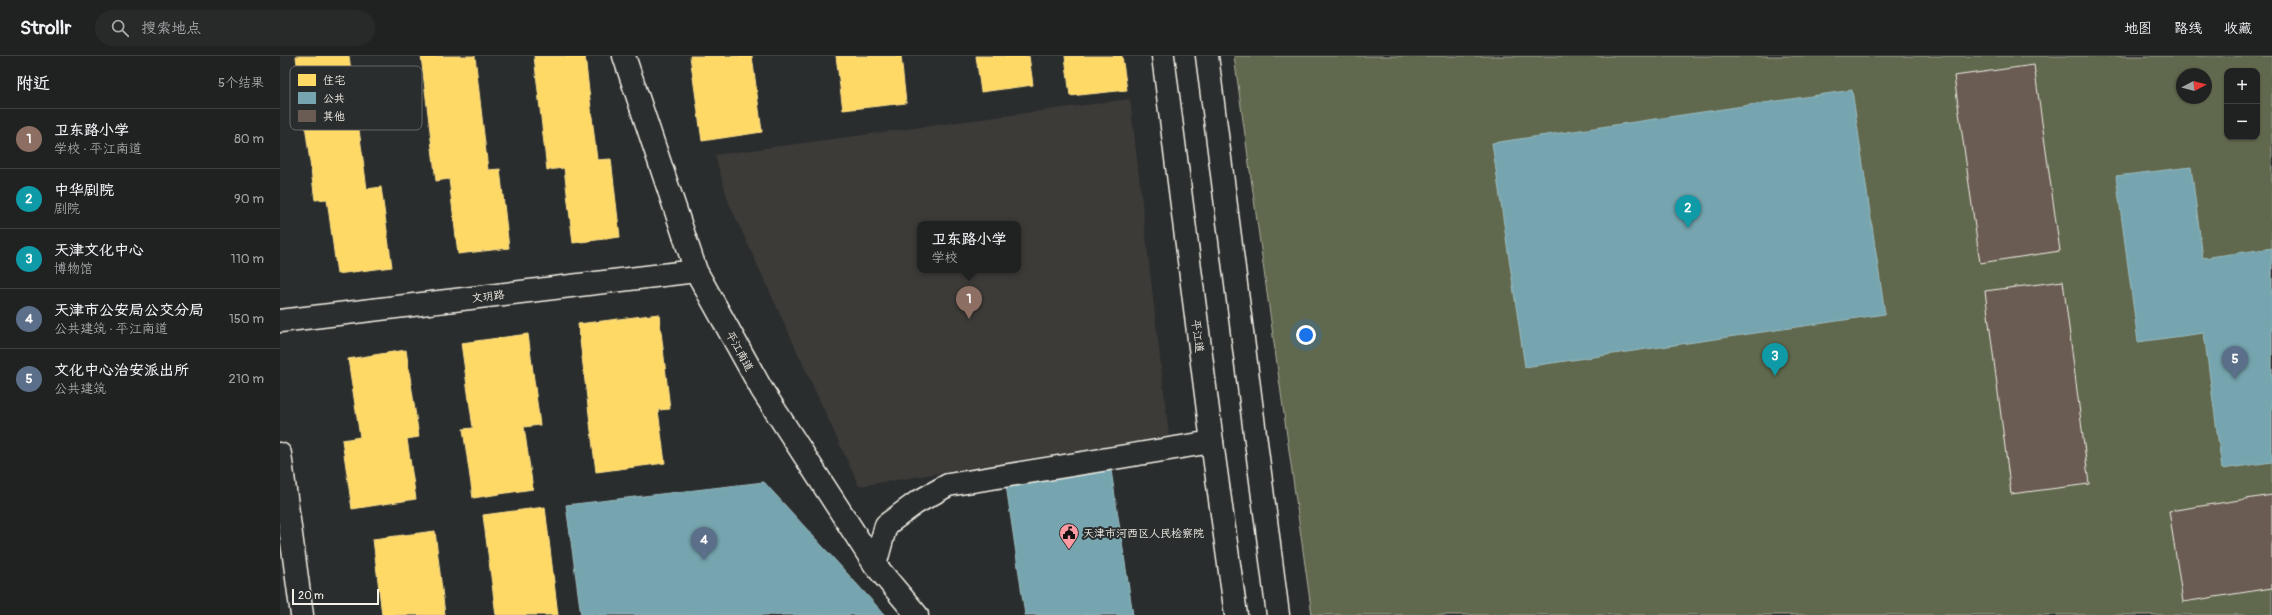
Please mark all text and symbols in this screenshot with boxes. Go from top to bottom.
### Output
search box [95,10,375,46]
text: Strollr [20,16,71,40]
icon: search [109,17,131,39]
text: 搜索地点 [141,19,201,38]
text: 地图 [2124,20,2152,37]
text: 路线 [2174,20,2202,37]
text: 收藏 [2224,20,2252,37]
legend [290,66,422,130]
north arrow [2176,68,2212,104]
map controls [2224,68,2260,140]
button: + [2224,68,2260,104]
text: 附近 [16,73,50,94]
text: 住宅 [323,74,345,87]
text: 5个结果 [218,75,264,91]
text: 公共 [323,92,345,105]
button: − [2224,104,2260,140]
text: 其他 [323,110,345,123]
text: 卫东路小学 [54,121,129,140]
text: 1 [26,131,32,147]
text: 80 m [234,131,264,147]
text: 学校 · 平江南道 [54,141,142,157]
text: 中华剧院 [54,181,114,200]
text: 2 [25,191,33,207]
text: 90 m [234,191,264,207]
pin: 2 [1675,195,1701,228]
text: 剧院 [54,201,80,217]
popup [917,221,1021,273]
text: 卫东路小学 [931,230,1007,249]
text: 天津文化中心 [54,241,144,260]
text: 学校 [931,250,958,266]
text: 3 [25,251,33,267]
text: 110 m [231,251,264,267]
text: 博物馆 [54,261,93,277]
pin: 1 [956,286,982,319]
street label: 文玥路 [471,288,505,305]
text: 天津市公安局公交分局 [54,301,204,320]
text: 4 [25,311,33,327]
text: 150 m [229,311,264,327]
street label: 平江道 [1189,319,1206,353]
text: 公共建筑 · 平江南道 [54,321,168,337]
your location [1296,325,1316,345]
street label: 平江南道 [723,329,756,374]
pin: 3 [1762,343,1788,376]
pin: 5 [2222,346,2248,379]
text: 文化中心治安派出所 [54,361,189,380]
text: 5 [25,371,33,387]
text: 210 m [228,371,264,387]
text: 公共建筑 [54,381,106,397]
public building icon: 天津市河西区人民检察院 [1058,522,1080,550]
pin: 4 [691,527,717,560]
place label: 天津市河西区人民检察院 [1083,527,1204,540]
scale bar [292,587,379,606]
text: 20 m [298,589,324,602]

